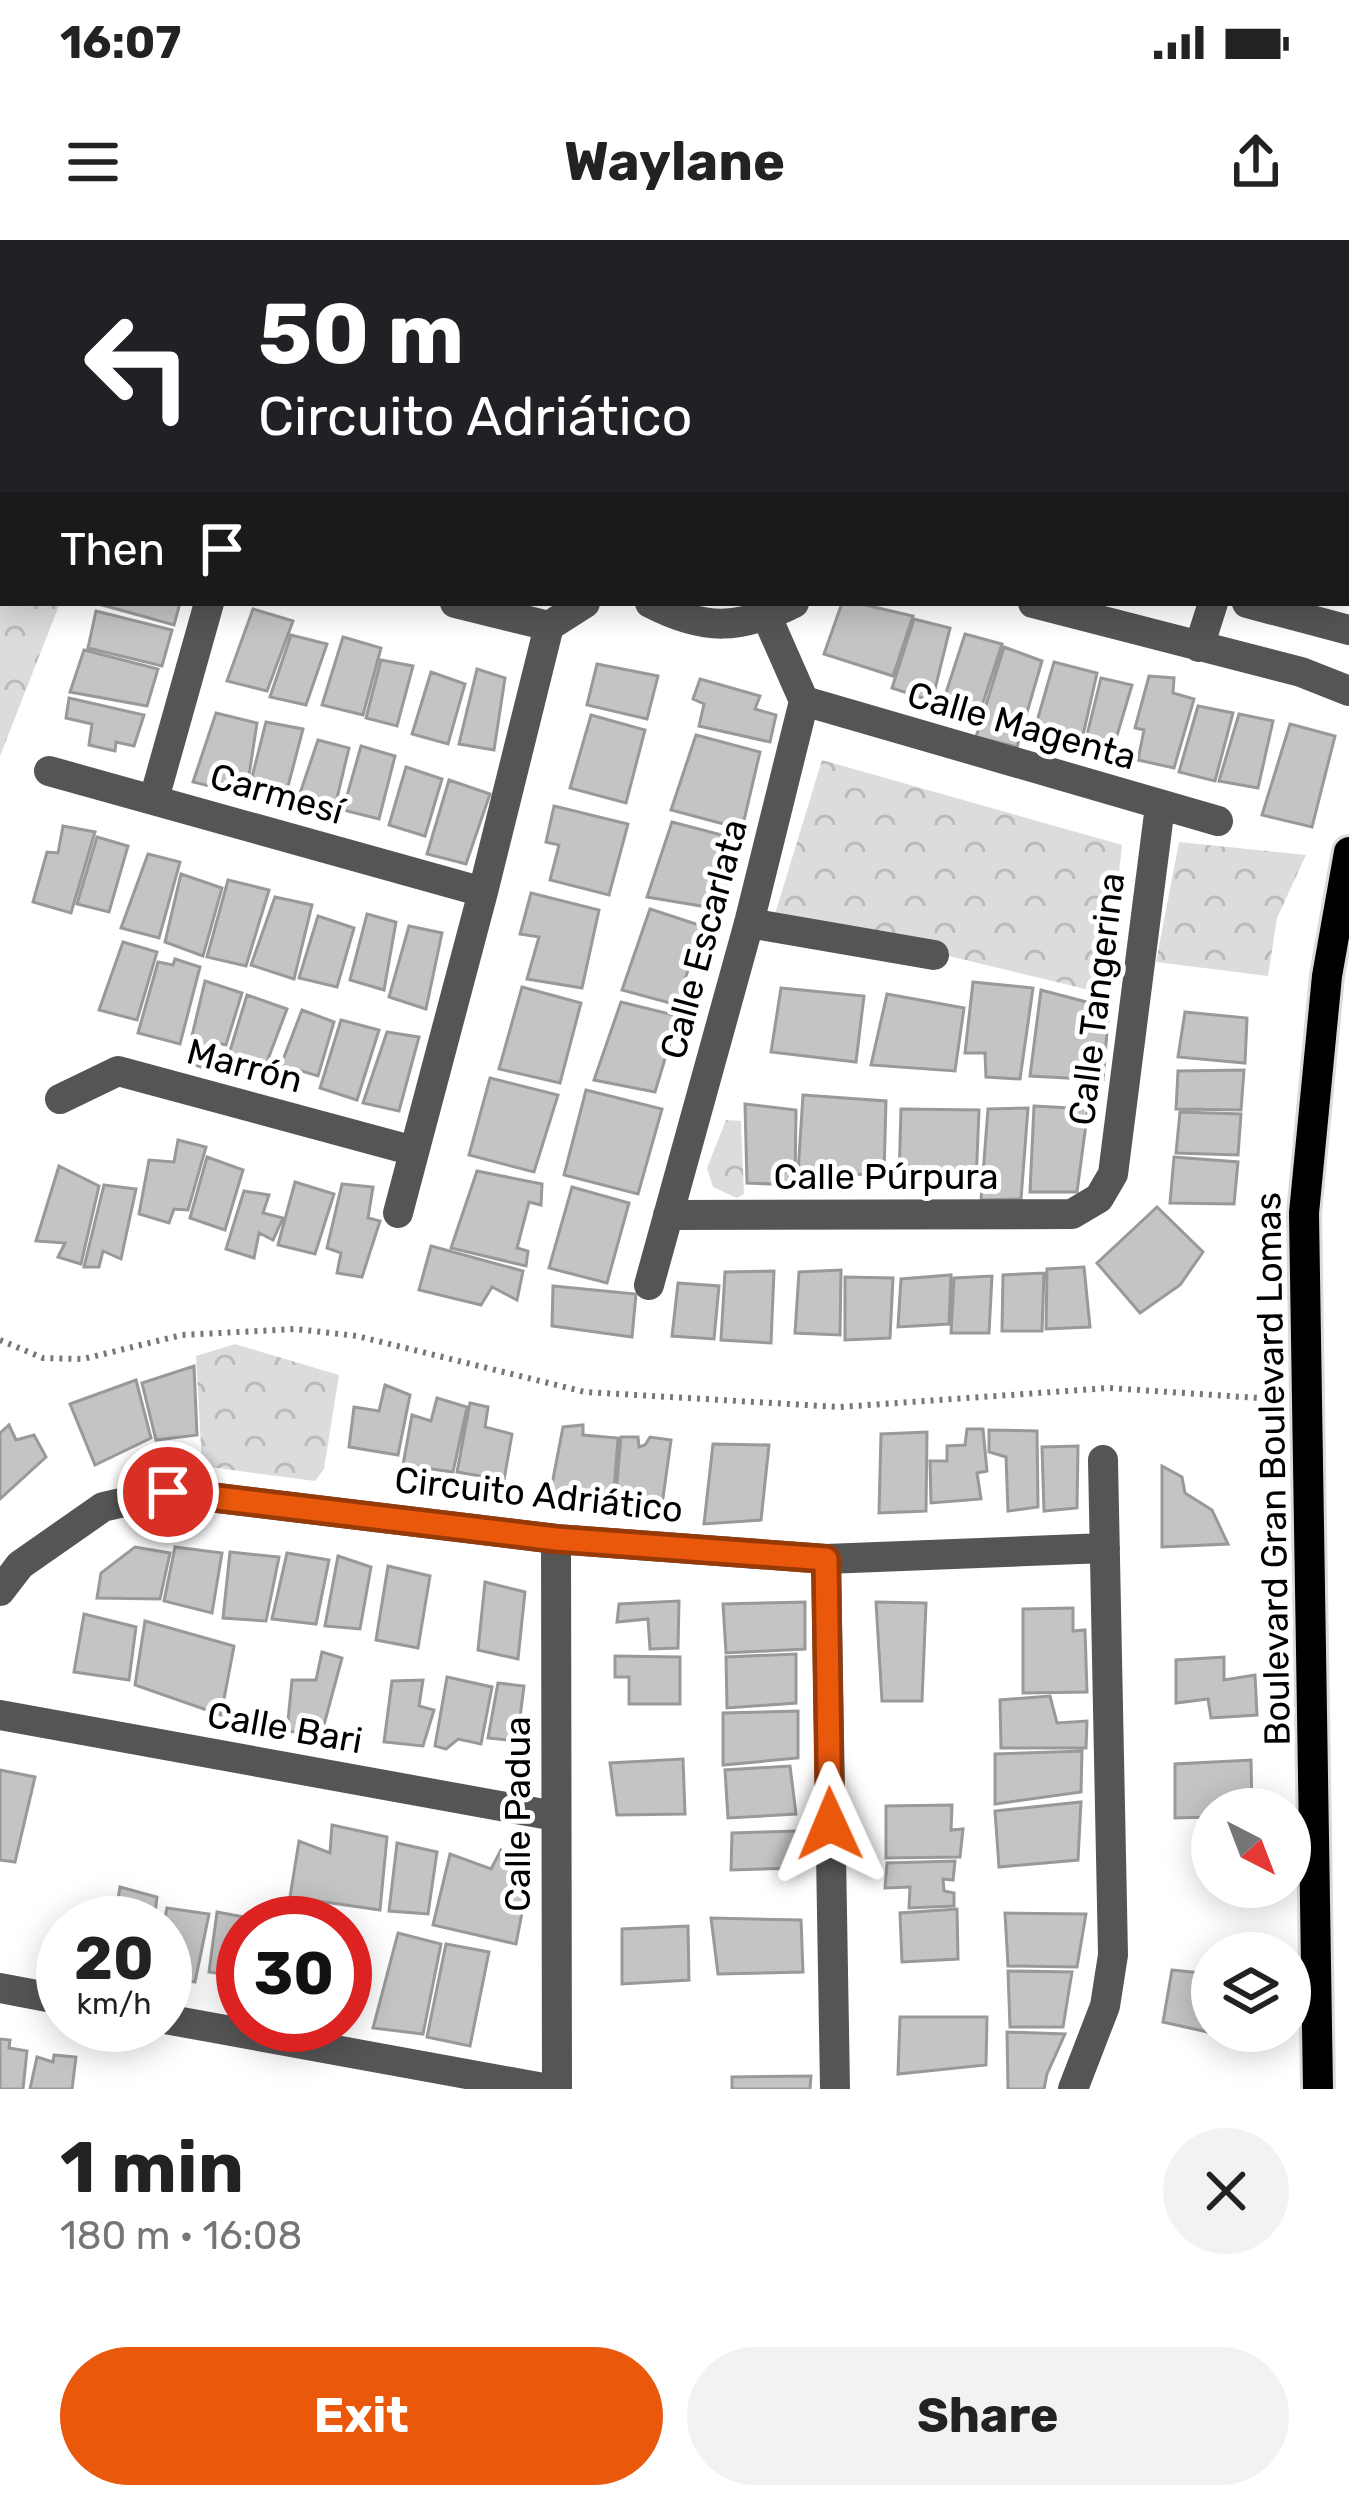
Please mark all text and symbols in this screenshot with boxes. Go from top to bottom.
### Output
text: 16:07 [60,16,181,69]
icon: menu [60,129,126,195]
icon: share [1223,129,1289,195]
text: Waylane [564,130,785,194]
text: 50 m [258,284,464,384]
icon: left [60,288,216,444]
text: Circuito Adriático [258,385,692,449]
icon: arrive [189,516,255,582]
text: Then [60,523,165,576]
street label: Calle Magenta [903,672,1141,779]
street label: Carmesí [205,754,351,834]
street label: Calle Escarlata [651,815,756,1064]
street label: Calle Tangerina [1060,870,1133,1128]
street label: Marrón [182,1029,307,1102]
street label: Calle Púrpura [773,1155,999,1198]
street label: Boulevard Gran Boulevard Lomas [1246,1192,1299,1746]
pin [117,1441,219,1543]
street label: Circuito Adriático [393,1458,685,1531]
icon: arrive [135,1459,201,1525]
street label: Calle Bari [204,1693,366,1762]
street label: Calle Padua [496,1716,539,1912]
position arrow [767,1761,893,1887]
north arrow [1191,1788,1311,1908]
map controls [1191,1788,1311,2052]
speed limit sign: 30 [216,1896,372,2052]
text: 20 [74,1923,154,1994]
button: layers [1191,1932,1311,2052]
text: km/h [77,1986,151,2022]
text: 1 min [60,2125,244,2210]
button: close [1163,2128,1289,2254]
text: 180 m · 16:08 [60,2213,302,2259]
button: Exit [60,2347,663,2485]
button: Share [687,2347,1289,2485]

